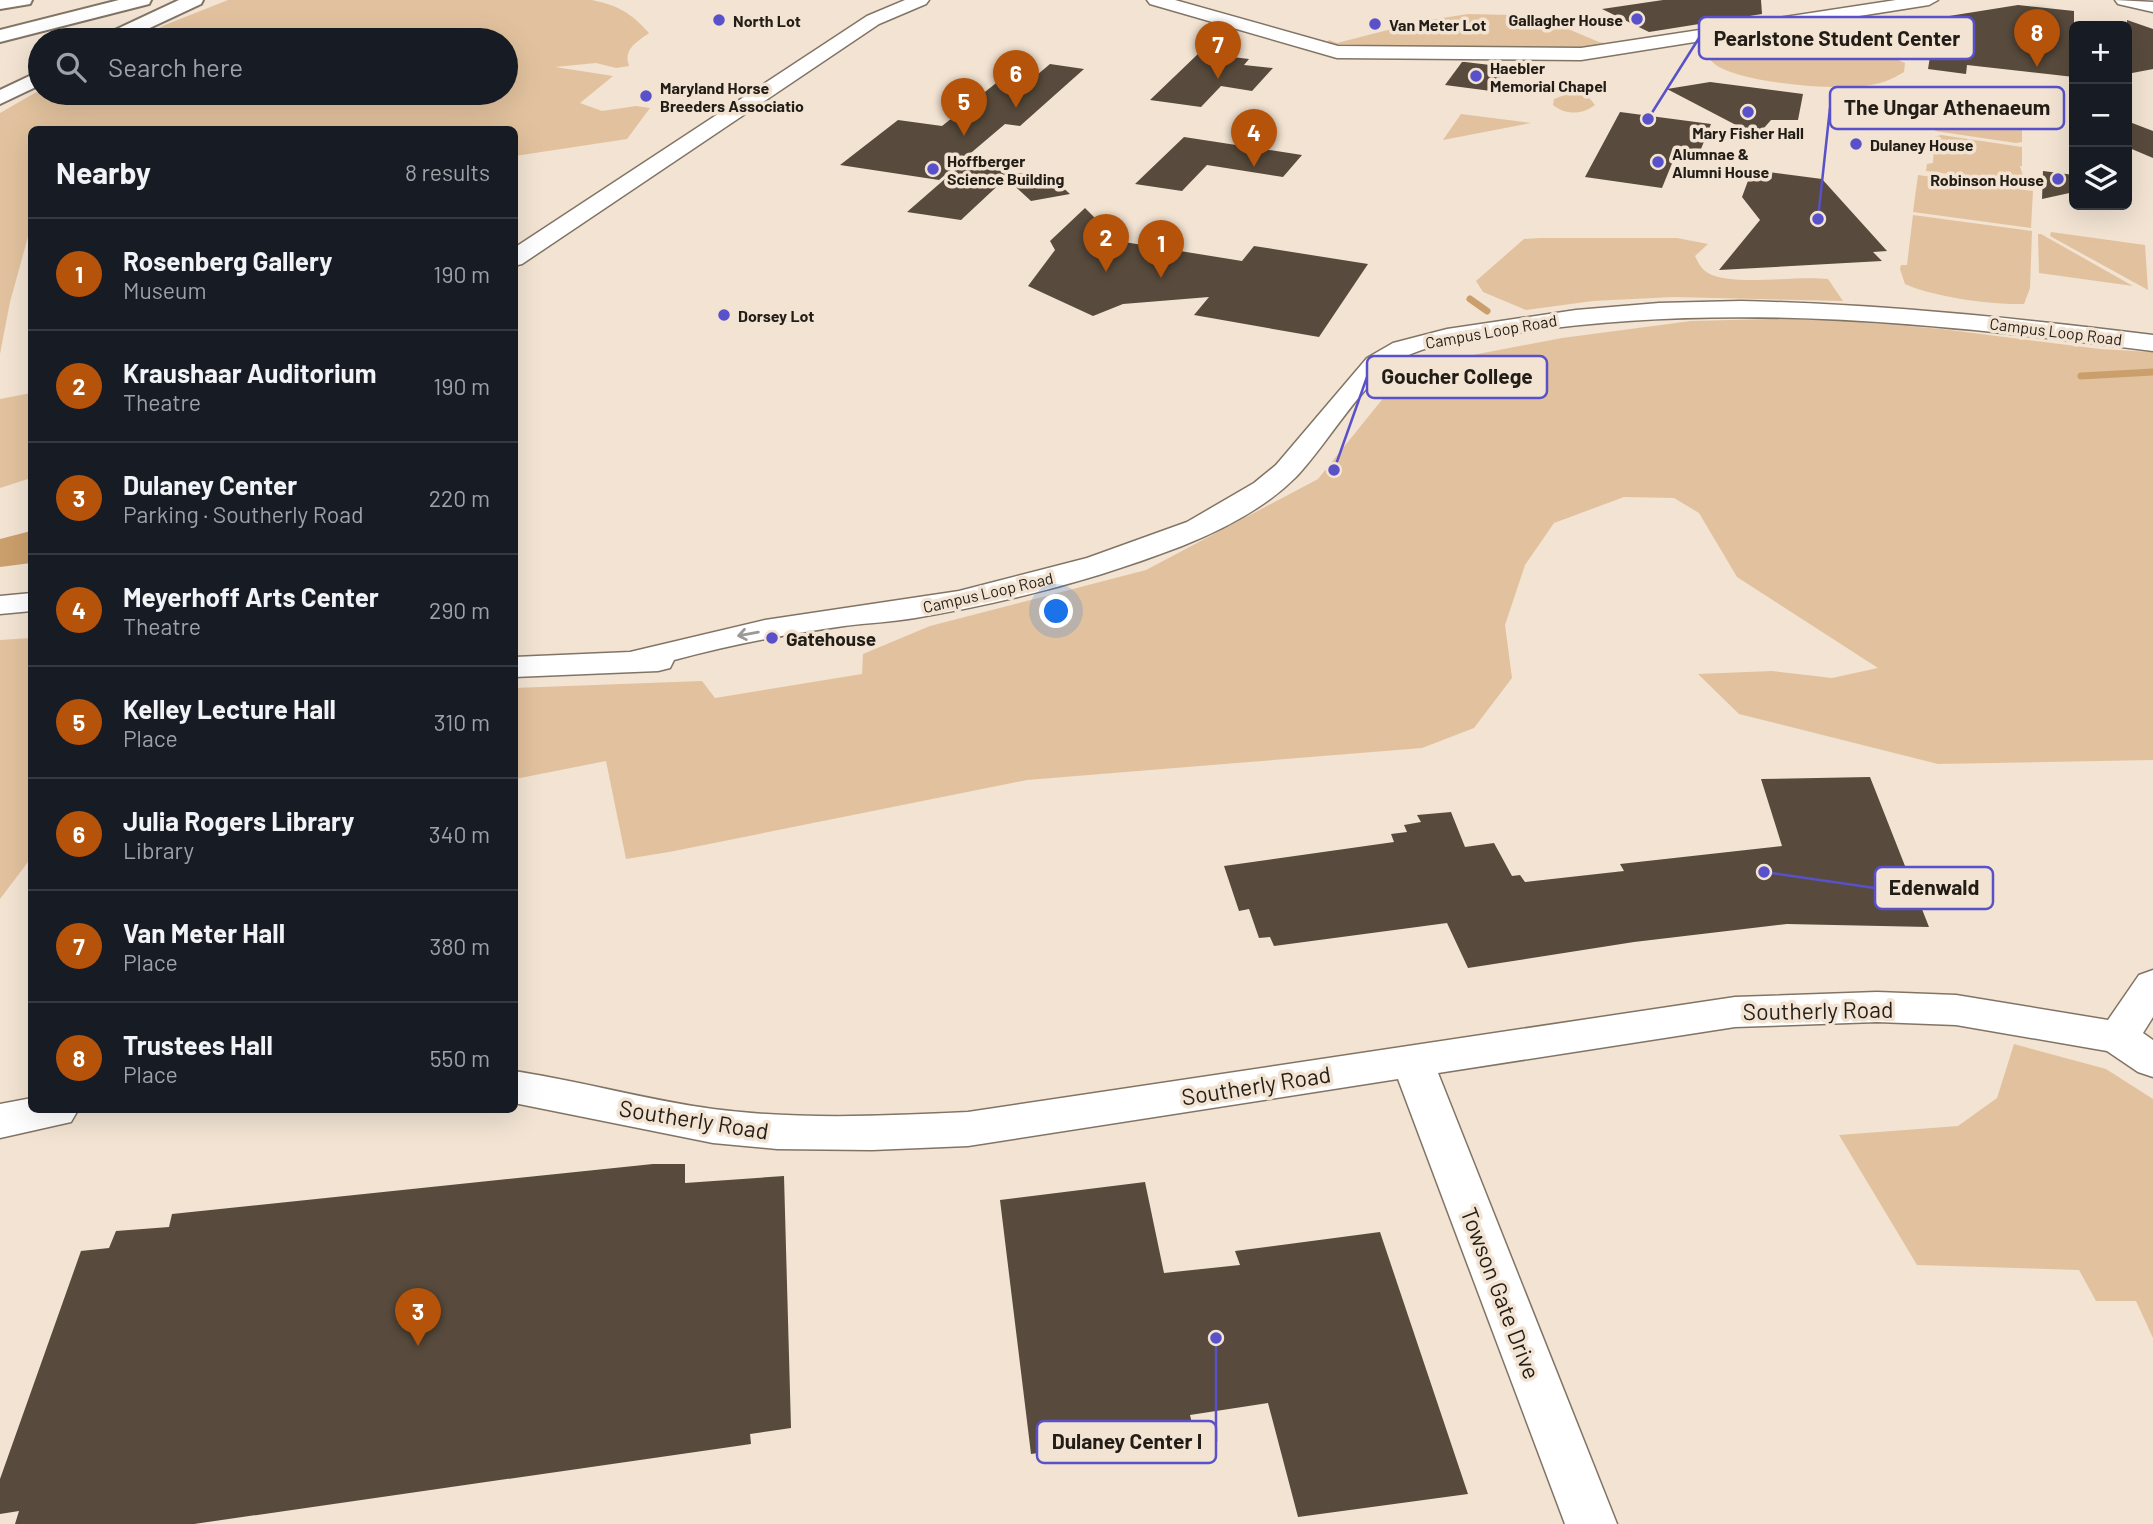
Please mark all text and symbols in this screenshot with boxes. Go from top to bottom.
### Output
pin: 8 [2014,9,2060,67]
place label: Gallagher House [1508,10,1623,29]
place label: North Lot [733,11,801,30]
marker: Gallagher House [1629,11,1645,27]
marker: North Lot [711,12,727,28]
place label: Van Meter Lot [1389,15,1486,34]
marker: Van Meter Lot [1367,16,1383,32]
callout: Pearlstone Student Center [1699,17,1974,59]
pin: 7 [1195,21,1241,79]
map controls [2069,21,2132,210]
button: + [2069,21,2132,84]
text: Pearlstone Student Center [1714,25,1960,50]
search box [28,28,518,105]
icon: search [52,48,90,86]
pin: 6 [993,50,1039,108]
text: Search here [108,51,243,82]
place label: Haebler Memorial Chapel [1490,58,1607,95]
marker: Haebler Memorial Chapel [1468,68,1484,84]
place label: Maryland Horse Breeders Associatio [660,78,804,115]
pin: 5 [941,78,987,136]
button: − [2069,84,2132,147]
callout: The Ungar Athenaeum [1830,87,2064,129]
marker: Maryland Horse Breeders Associatio [638,88,654,104]
text: The Ungar Athenaeum [1844,94,2050,119]
marker: Mary Fisher Hall [1740,104,1756,120]
pin: 4 [1231,109,1277,167]
place label: Mary Fisher Hall [1692,123,1804,142]
place label: Dulaney House [1870,135,1974,154]
marker: Dulaney House [1848,136,1864,152]
place label: Alumnae & Alumni House [1672,144,1769,181]
button: layers [2069,147,2132,210]
place label: Hoffberger Science Building [947,151,1064,188]
text: Nearby [56,154,151,190]
marker: Alumnae & Alumni House [1650,154,1666,170]
text: 8 results [405,158,490,186]
marker: Hoffberger Science Building [925,161,941,177]
place label: Robinson House [1930,170,2044,189]
marker: Robinson House [2050,171,2066,187]
pin: 2 [1083,214,1129,272]
pin: 1 [1138,220,1184,278]
text: Rosenberg Gallery [123,245,332,276]
text: 1 [75,260,83,288]
text: 190 m [433,260,490,288]
text: Museum [123,276,206,304]
place label: Dorsey Lot [738,306,814,325]
marker: Dorsey Lot [716,307,732,323]
street label: Campus Loop Road [1424,310,1558,352]
street label: Campus Loop Road [1989,313,2123,349]
callout: Goucher College [1367,356,1547,398]
text: Kraushaar Auditorium [123,357,376,388]
text: Goucher College [1381,363,1533,388]
text: 2 [73,372,85,400]
text: 190 m [433,372,490,400]
text: Theatre [123,388,201,416]
text: Dulaney Center [123,469,297,500]
text: 3 [73,484,85,512]
text: 220 m [429,484,490,512]
text: Parking · Southerly Road [123,500,364,528]
street label: Campus Loop Road [921,568,1055,616]
text: Meyerhoff Arts Center [123,581,379,612]
your location [1039,594,1073,628]
text: 4 [72,596,86,624]
text: 290 m [429,596,490,624]
text: Theatre [123,612,201,640]
place label: Gatehouse [786,627,876,650]
one-way arrow [737,628,760,641]
marker: Gatehouse [764,630,780,646]
text: Kelley Lecture Hall [123,693,336,724]
text: 5 [73,708,85,736]
text: 310 m [434,708,490,736]
text: Place [123,724,178,752]
text: Julia Rogers Library [123,805,354,836]
text: 6 [73,820,85,848]
text: 340 m [429,820,490,848]
text: Library [123,836,194,864]
callout: Edenwald [1875,867,1993,909]
text: Edenwald [1889,874,1979,899]
text: Van Meter Hall [123,917,285,948]
text: 7 [73,932,85,960]
text: 380 m [430,932,490,960]
text: Place [123,948,178,976]
street label: Southerly Road [1742,995,1894,1025]
text: Trustees Hall [123,1029,273,1060]
text: 8 [73,1044,85,1072]
text: 550 m [430,1044,490,1072]
street label: Southerly Road [1179,1059,1333,1111]
text: Place [123,1060,178,1088]
street label: Southerly Road [617,1093,771,1145]
street label: Towson Gate Drive [1455,1203,1547,1383]
pin: 3 [395,1288,441,1346]
callout: Dulaney Center I [1037,1421,1216,1463]
text: Dulaney Center I [1052,1428,1202,1453]

